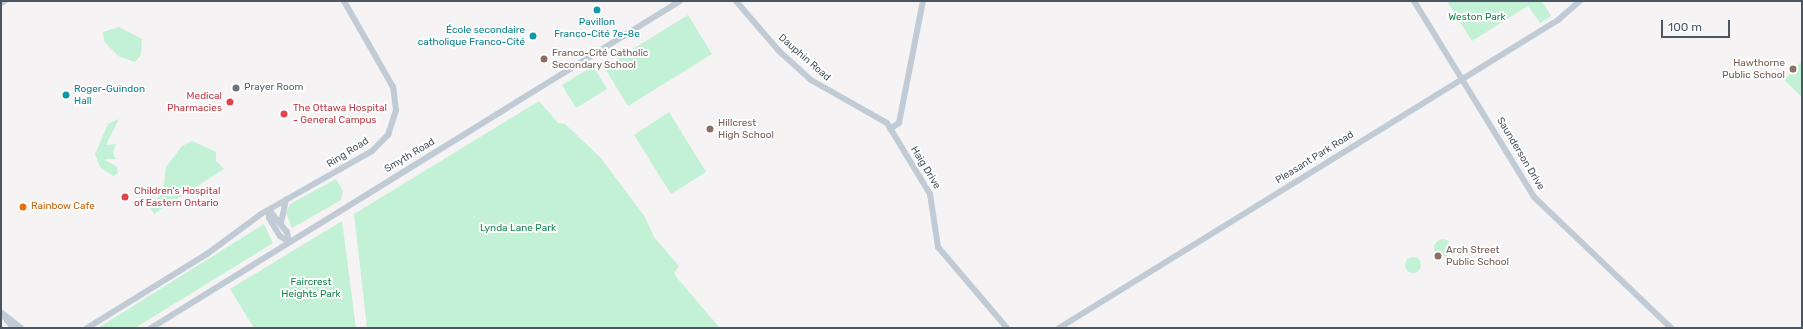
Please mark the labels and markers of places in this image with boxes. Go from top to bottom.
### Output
marker: Pavillon Franco-Cité 7e-8e [592,5,602,15]
place label: Pavillon Franco-Cité 7e-8e [554,16,640,40]
place label: École secondaire catholique Franco-Cité [418,24,525,48]
marker: École secondaire catholique Franco-Cité [528,31,538,41]
place label: Franco-Cité Catholic Secondary School [552,47,648,70]
marker: Franco-Cité Catholic Secondary School [539,54,549,64]
place label: Hawthorne Public School [1722,57,1785,80]
marker: Hawthorne Public School [1788,64,1798,74]
place label: Prayer Room [244,82,304,94]
place label: Roger-Guindon Hall [74,83,145,106]
marker: Prayer Room [231,83,241,93]
marker: Roger-Guindon Hall [61,90,71,100]
place label: Medical Pharmacies [167,90,222,114]
marker: Medical Pharmacies [225,97,235,107]
place label: The Ottawa Hospital - General Campus [293,102,387,126]
marker: The Ottawa Hospital - General Campus [278,108,290,120]
place label: Hillcrest High School [718,117,774,140]
marker: Hillcrest High School [705,124,715,134]
place label: Children's Hospital of Eastern Ontario [134,185,220,208]
marker: Children's Hospital of Eastern Ontario [119,191,131,203]
place label: Rainbow Cafe [31,201,95,213]
marker: Rainbow Cafe [18,202,28,212]
place label: Arch Street Public School [1446,244,1509,268]
marker: Arch Street Public School [1433,251,1443,261]

